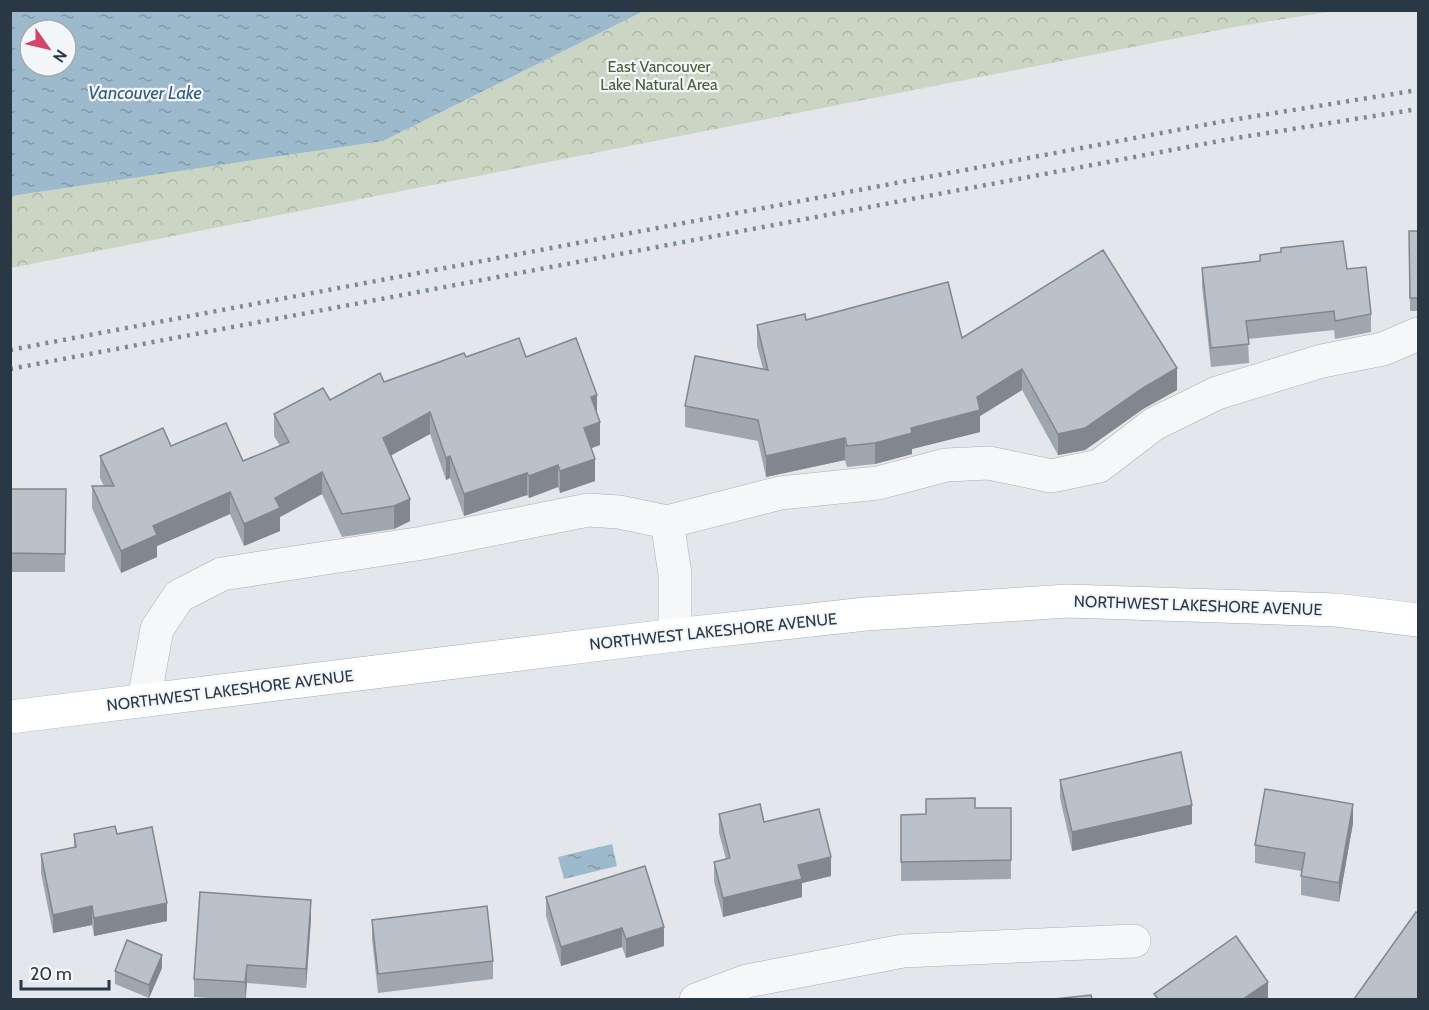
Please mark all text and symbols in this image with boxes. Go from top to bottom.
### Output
north arrow [18,18,78,78]
text: N [49,46,71,66]
park label: East Vancouver Lake Natural Area [600,57,718,94]
water label: Vancouver Lake [88,82,202,104]
street label: NORTHWEST LAKESHORE AVENUE [1073,592,1323,619]
street label: NORTHWEST LAKESHORE AVENUE [588,609,838,654]
street label: NORTHWEST LAKESHORE AVENUE [106,666,355,715]
scale bar [21,953,110,991]
text: 20 m [30,963,72,985]

